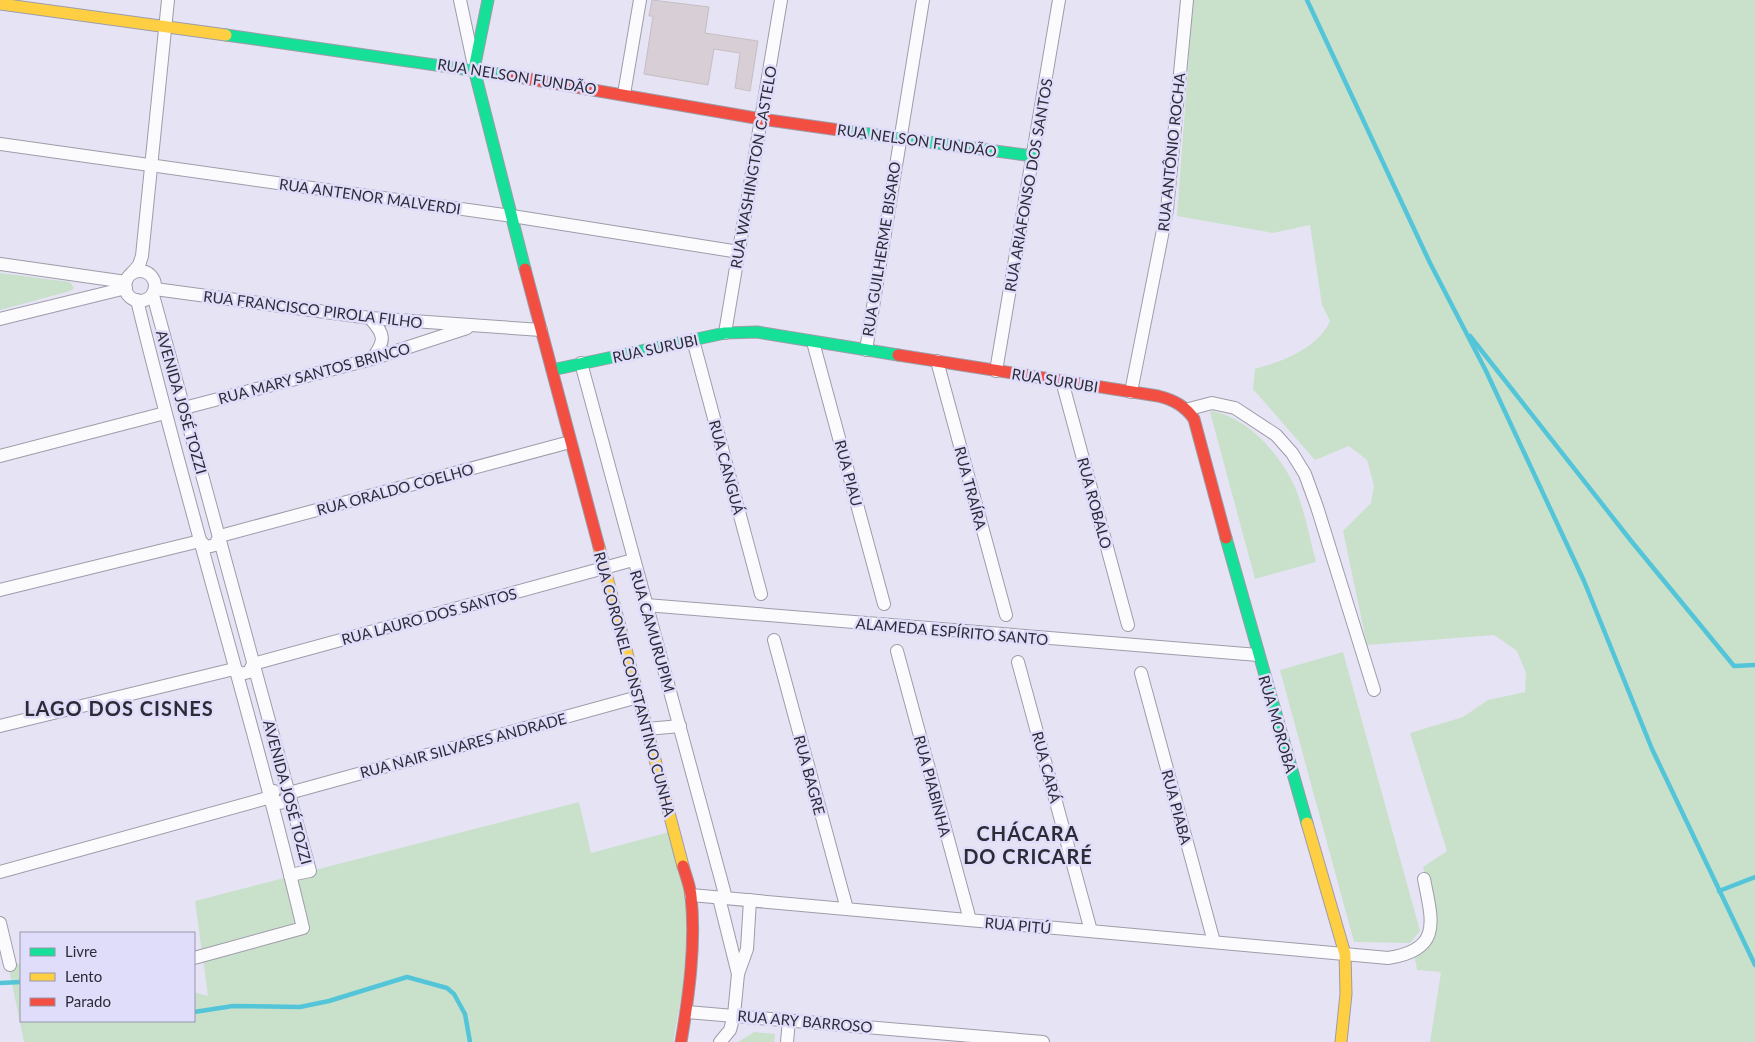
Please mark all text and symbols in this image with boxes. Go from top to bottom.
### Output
street label: RUA NELSON FUNDÃO [436,55,598,97]
street label: RUA WASHINGTON CASTELO [726,64,780,270]
street label: RUA ANTÔNIO ROCHA [1154,71,1188,232]
street label: RUA ARIAFONSO DOS SANTOS [1000,77,1056,293]
street label: RUA NELSON FUNDÃO [836,120,998,160]
street label: RUA GUILHERME BISARO [858,160,904,338]
street label: RUA ANTENOR MALVERDI [278,174,462,218]
street label: RUA FRANCISCO PIROLA FILHO [202,287,424,331]
street label: AVENIDA JOSÉ TOZZI [153,328,211,476]
street label: RUA SURUBI [611,330,699,366]
street label: RUA MARY SANTOS BRINCO [216,339,412,407]
street label: RUA SURUBI [1011,364,1099,396]
street label: RUA CANGUÁ [706,418,748,517]
street label: RUA PIAU [832,438,866,508]
street label: RUA TRAÍRA [951,444,991,532]
street label: RUA ROBALO [1074,455,1116,551]
street label: RUA ORALDO COELHO [315,459,475,519]
street label: RUA CORONEL CONSTANTINO CUNHA [591,550,679,819]
street label: RUA CAMURUPIM [627,568,679,694]
street label: RUA LAURO DOS SANTOS [339,584,519,648]
street label: ALAMEDA ESPÍRITO SANTO [855,614,1049,648]
street label: RUA MOROBA [1255,673,1301,776]
district label: LAGO DOS CISNES [24,696,214,720]
street label: RUA NAIR SILVARES ANDRADE [358,709,568,781]
street label: AVENIDA JOSÉ TOZZI [260,718,316,866]
street label: RUA CARÁ [1029,729,1065,806]
street label: RUA BAGRE [791,733,829,817]
street label: RUA PIABINHA [911,733,955,839]
street label: RUA PIABA [1158,768,1196,847]
district label: CHÁCARA DO CRICARÉ [963,821,1093,868]
street label: RUA PITÚ [984,913,1052,937]
legend [20,932,195,1022]
text: Livre [65,942,97,960]
text: Lento [65,967,102,985]
text: Parado [65,992,111,1010]
street label: RUA ARY BARROSO [737,1006,873,1036]

